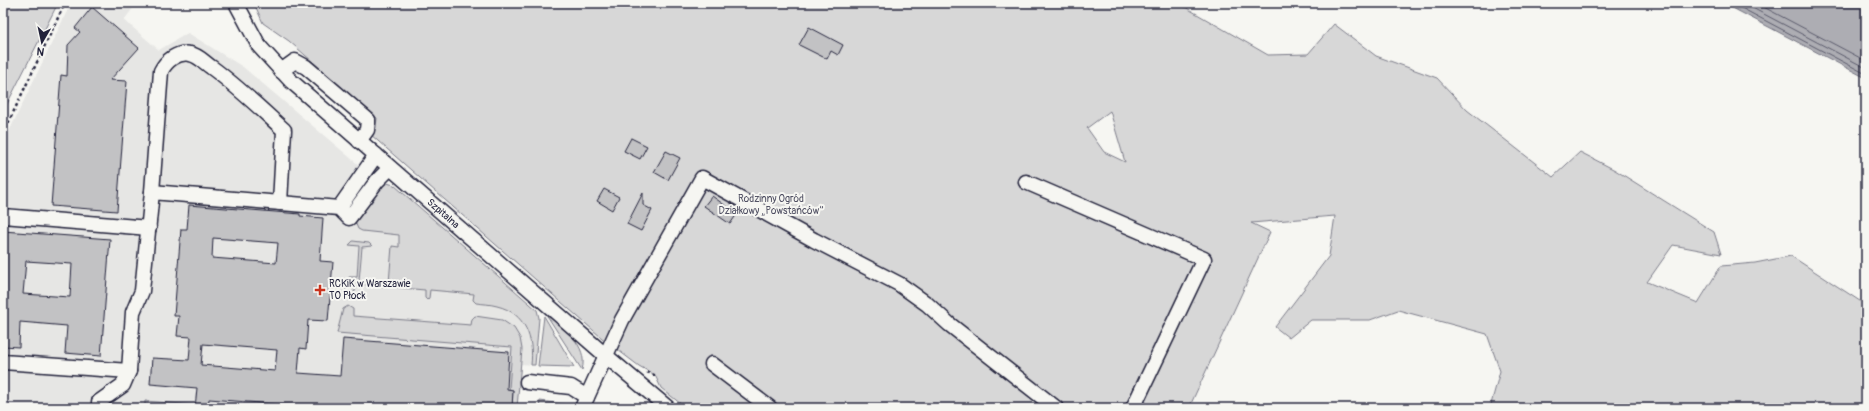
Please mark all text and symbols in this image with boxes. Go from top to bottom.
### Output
north arrow [22,22,62,62]
text: N [35,44,45,58]
park label: Rodzinny Ogród Działkowy „Powstańców” [719,193,823,217]
street label: Szpitalna [424,196,462,231]
place label: RCKiK w Warszawie TO Płock [329,278,411,302]
marker: RCKiK w Warszawie TO Płock [314,284,326,296]

